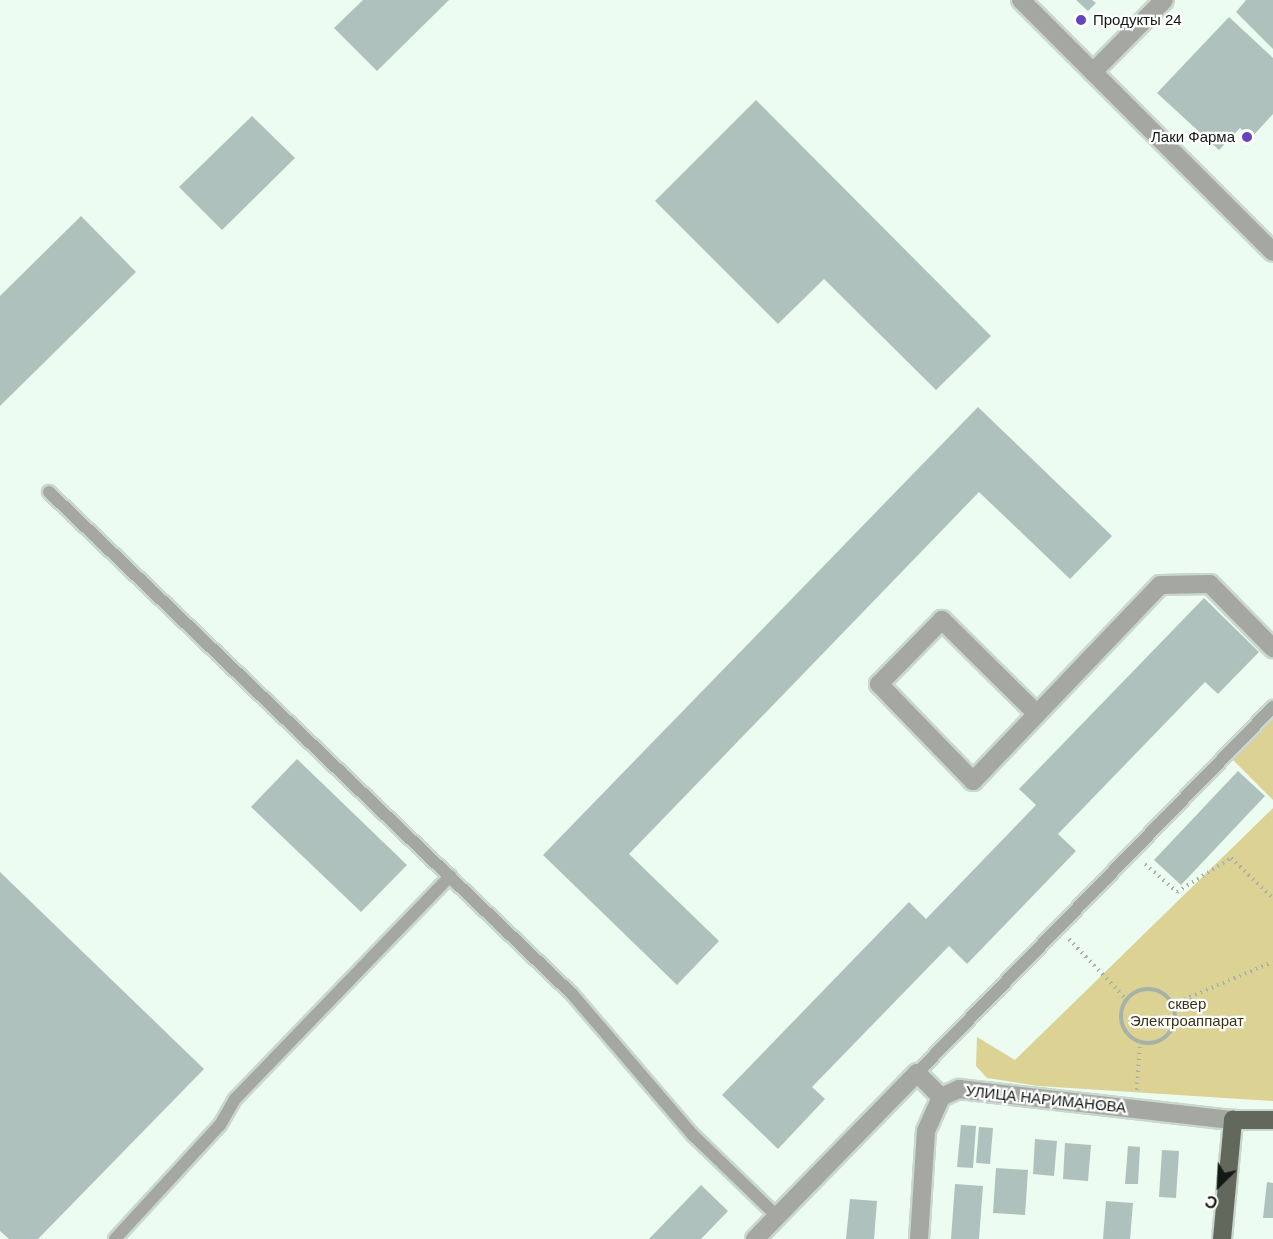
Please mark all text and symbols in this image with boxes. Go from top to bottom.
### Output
place label: Продукты 24 [1093,11,1182,29]
marker: Продукты 24 [1074,13,1088,27]
place label: Лаки Фарма [1151,128,1235,146]
marker: Лаки Фарма [1240,130,1254,144]
park label: cквер Электроаппарат [1130,994,1244,1029]
street label: УЛИЦА НАРИМАНОВА [965,1082,1127,1116]
north arrow [1189,1155,1249,1215]
text: С [1203,1192,1220,1212]

